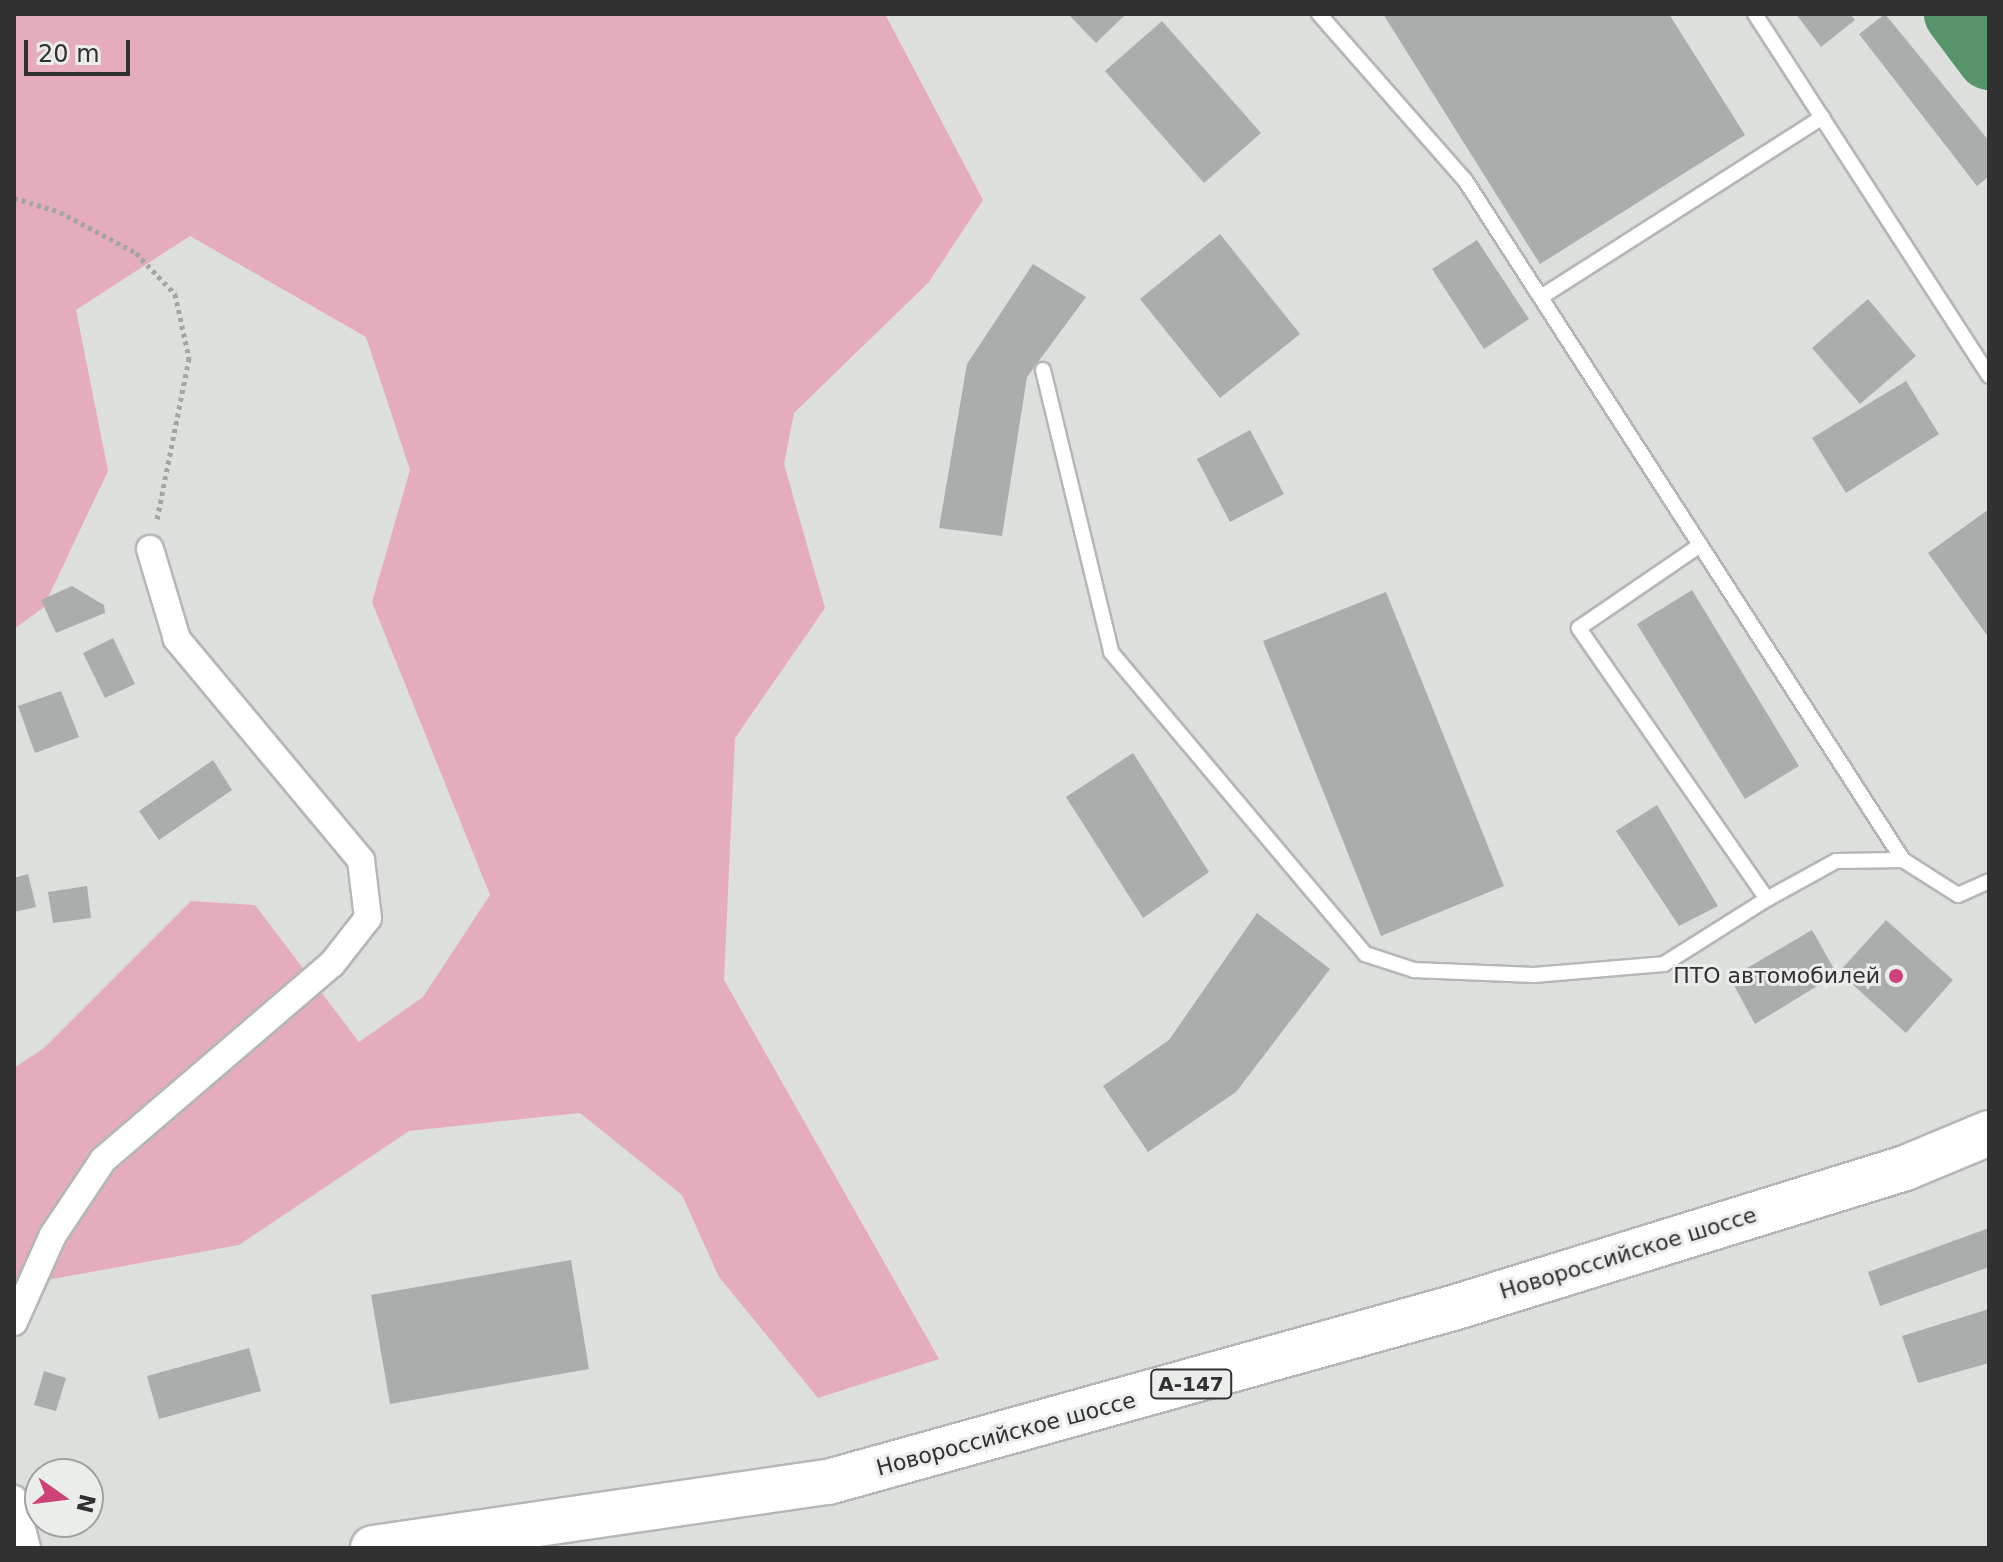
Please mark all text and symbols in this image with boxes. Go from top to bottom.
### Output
scale bar [28,24,134,74]
text: 20 m [38,40,100,68]
place label: ПТО автомобилей [1673,963,1880,989]
marker: ПТО автомобилей [1887,967,1905,985]
street label: Новороссийское шоссе [1496,1201,1760,1305]
road number: А-147 [1149,1368,1233,1400]
street label: Новороссийское шоссе [873,1387,1139,1481]
north arrow [24,1458,104,1538]
text: N [71,1491,100,1515]

